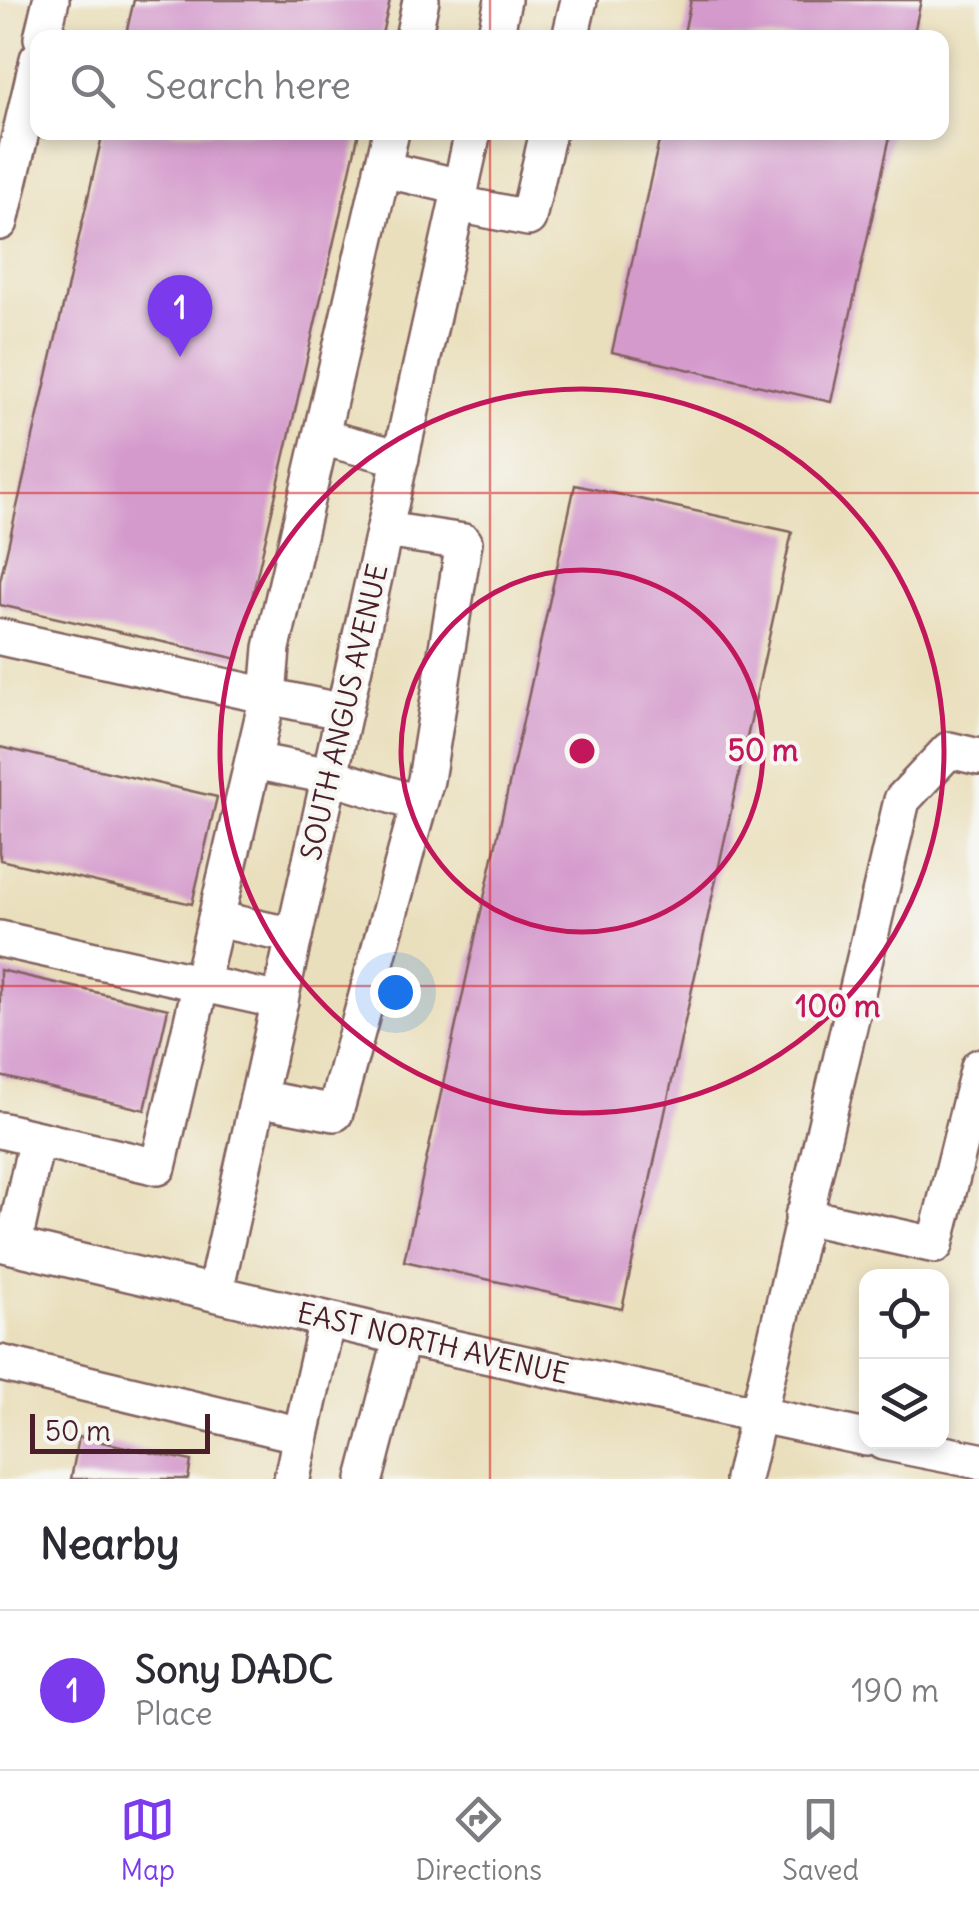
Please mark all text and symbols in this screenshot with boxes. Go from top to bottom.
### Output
search box [30,30,949,140]
icon: search [65,58,120,113]
text: Search here [145,62,351,109]
pin: 1 [148,274,212,357]
street label: SOUTH ANGUS AVENUE [292,560,396,864]
text: 50 m [728,731,798,769]
centre of rings [564,733,600,769]
your location [370,967,421,1018]
text: 100 m [796,987,880,1025]
map controls [859,1269,949,1449]
button: locate [859,1269,949,1359]
street label: EAST NORTH AVENUE [294,1294,572,1392]
button: layers [859,1359,949,1449]
scale bar [30,1409,210,1454]
text: 50 m [45,1413,111,1449]
text: Nearby [40,1518,179,1570]
text: Sony DADC [135,1646,333,1693]
text: 1 [66,1670,79,1711]
text: 190 m [851,1670,939,1711]
text: Place [135,1693,212,1734]
tab: Map [120,1792,175,1888]
tab: Directions [415,1792,542,1888]
tab: Saved [782,1792,859,1888]

